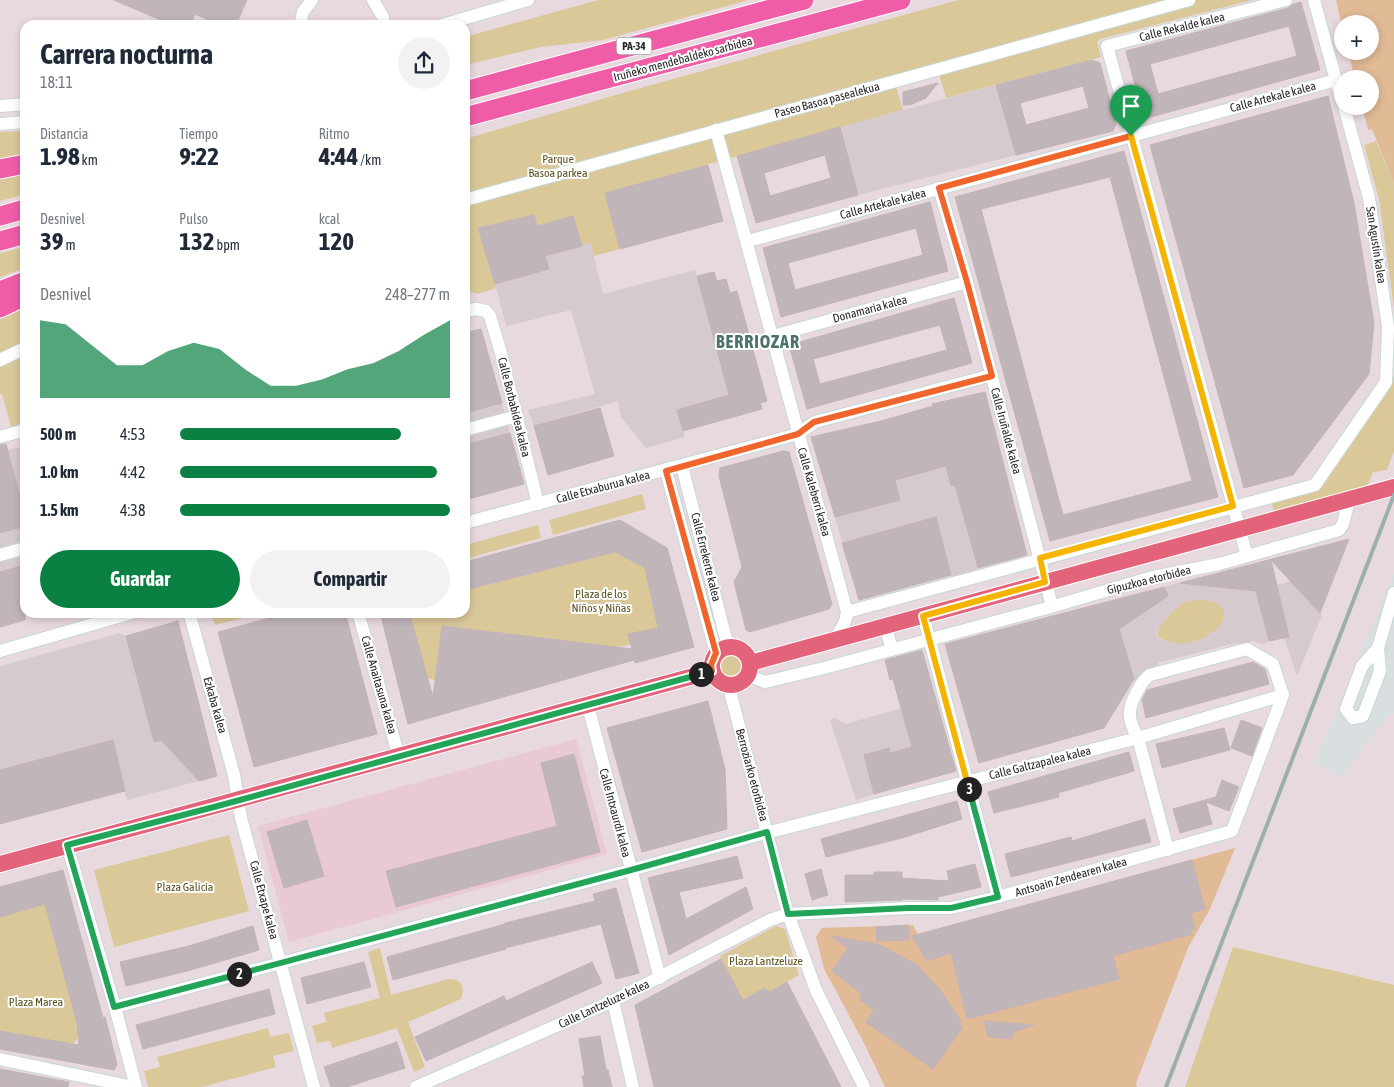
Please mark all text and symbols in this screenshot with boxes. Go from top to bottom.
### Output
street label: Calle Rekalde kalea [1138,10,1226,44]
map controls [1334,15,1379,115]
button: + [1334,15,1379,60]
street label: Iruñeko mendebaldeko sarbidea [612,34,754,84]
button: share [398,37,450,89]
road number: PA-34 [616,37,652,54]
text: Carrera nocturna [40,38,213,70]
button: − [1334,70,1379,115]
text: 18:11 [40,73,73,91]
street label: Paseo Basoa pasealekua [773,79,881,121]
street label: Calle Artekale kalea [1229,79,1317,115]
pin [1110,85,1152,136]
icon: arrive [1117,92,1145,120]
text: Distancia [40,126,88,142]
text: Tiempo [179,126,218,142]
text: Ritmo [319,126,350,142]
text: 1.98 [40,142,80,170]
text: 9:22 [179,142,219,170]
text: 4:44 [319,142,358,170]
text: km [80,152,98,168]
text: /km [358,152,381,168]
park label: Parque Basoa parkea [528,152,588,180]
street label: Calle Artekale kalea [839,186,927,222]
street label: San Agustin kalea [1363,205,1389,285]
text: Desnivel [40,211,85,227]
text: Pulso [179,211,208,227]
text: kcal [319,211,340,227]
text: 39 [40,227,64,255]
text: 132 [179,227,215,255]
text: 120 [319,227,354,255]
text: m [64,237,76,253]
text: bpm [215,237,240,253]
text: Desnivel [40,285,91,303]
text: 248–277 m [385,285,450,303]
street label: Donamaria kalea [831,292,909,326]
district label: BERRIOZAR [716,331,800,352]
street label: Calle Borbabidea kalea [495,356,533,458]
street label: Calle Iruñalde kalea [988,386,1024,476]
text: 500 m [40,425,76,443]
text: 4:53 [120,425,145,443]
street label: Calle Kaleberri kalea [795,446,833,538]
text: 1.0 km [40,463,79,481]
text: 4:42 [120,463,145,481]
street label: Calle Etxaburua kalea [555,468,651,506]
text: 1.5 km [40,501,79,519]
text: 4:38 [120,501,145,519]
street label: Calle Errekerte kalea [688,511,724,603]
button: Guardar [40,550,240,608]
button: Compartir [250,550,450,608]
street label: Gipuzkoa etorbidea [1106,563,1192,597]
park label: Plaza de los Niños y Niñas [571,587,631,615]
street label: Calle Anaitasuna kalea [358,634,400,736]
pin: 1 [688,662,714,686]
text: 1 [698,666,705,682]
street label: Ezkaba kalea [200,675,230,735]
street label: Berroziarko etorbidea [733,727,771,823]
street label: Calle Galtzapalea kalea [987,744,1093,782]
street label: Calle Intxaurdi kalea [596,767,634,859]
pin: 3 [956,776,982,802]
text: 3 [966,781,973,797]
street label: Antsoain Zendearen kalea [1013,854,1129,900]
street label: Calle Etxape kalea [247,859,281,941]
park label: Plaza Galicia [157,880,213,894]
park label: Plaza Lantzeluze [729,954,803,968]
pin: 2 [226,962,252,986]
text: 2 [236,966,243,982]
street label: Calle Lantzeluze kalea [556,977,652,1031]
park label: Plaza Marea [9,995,63,1009]

